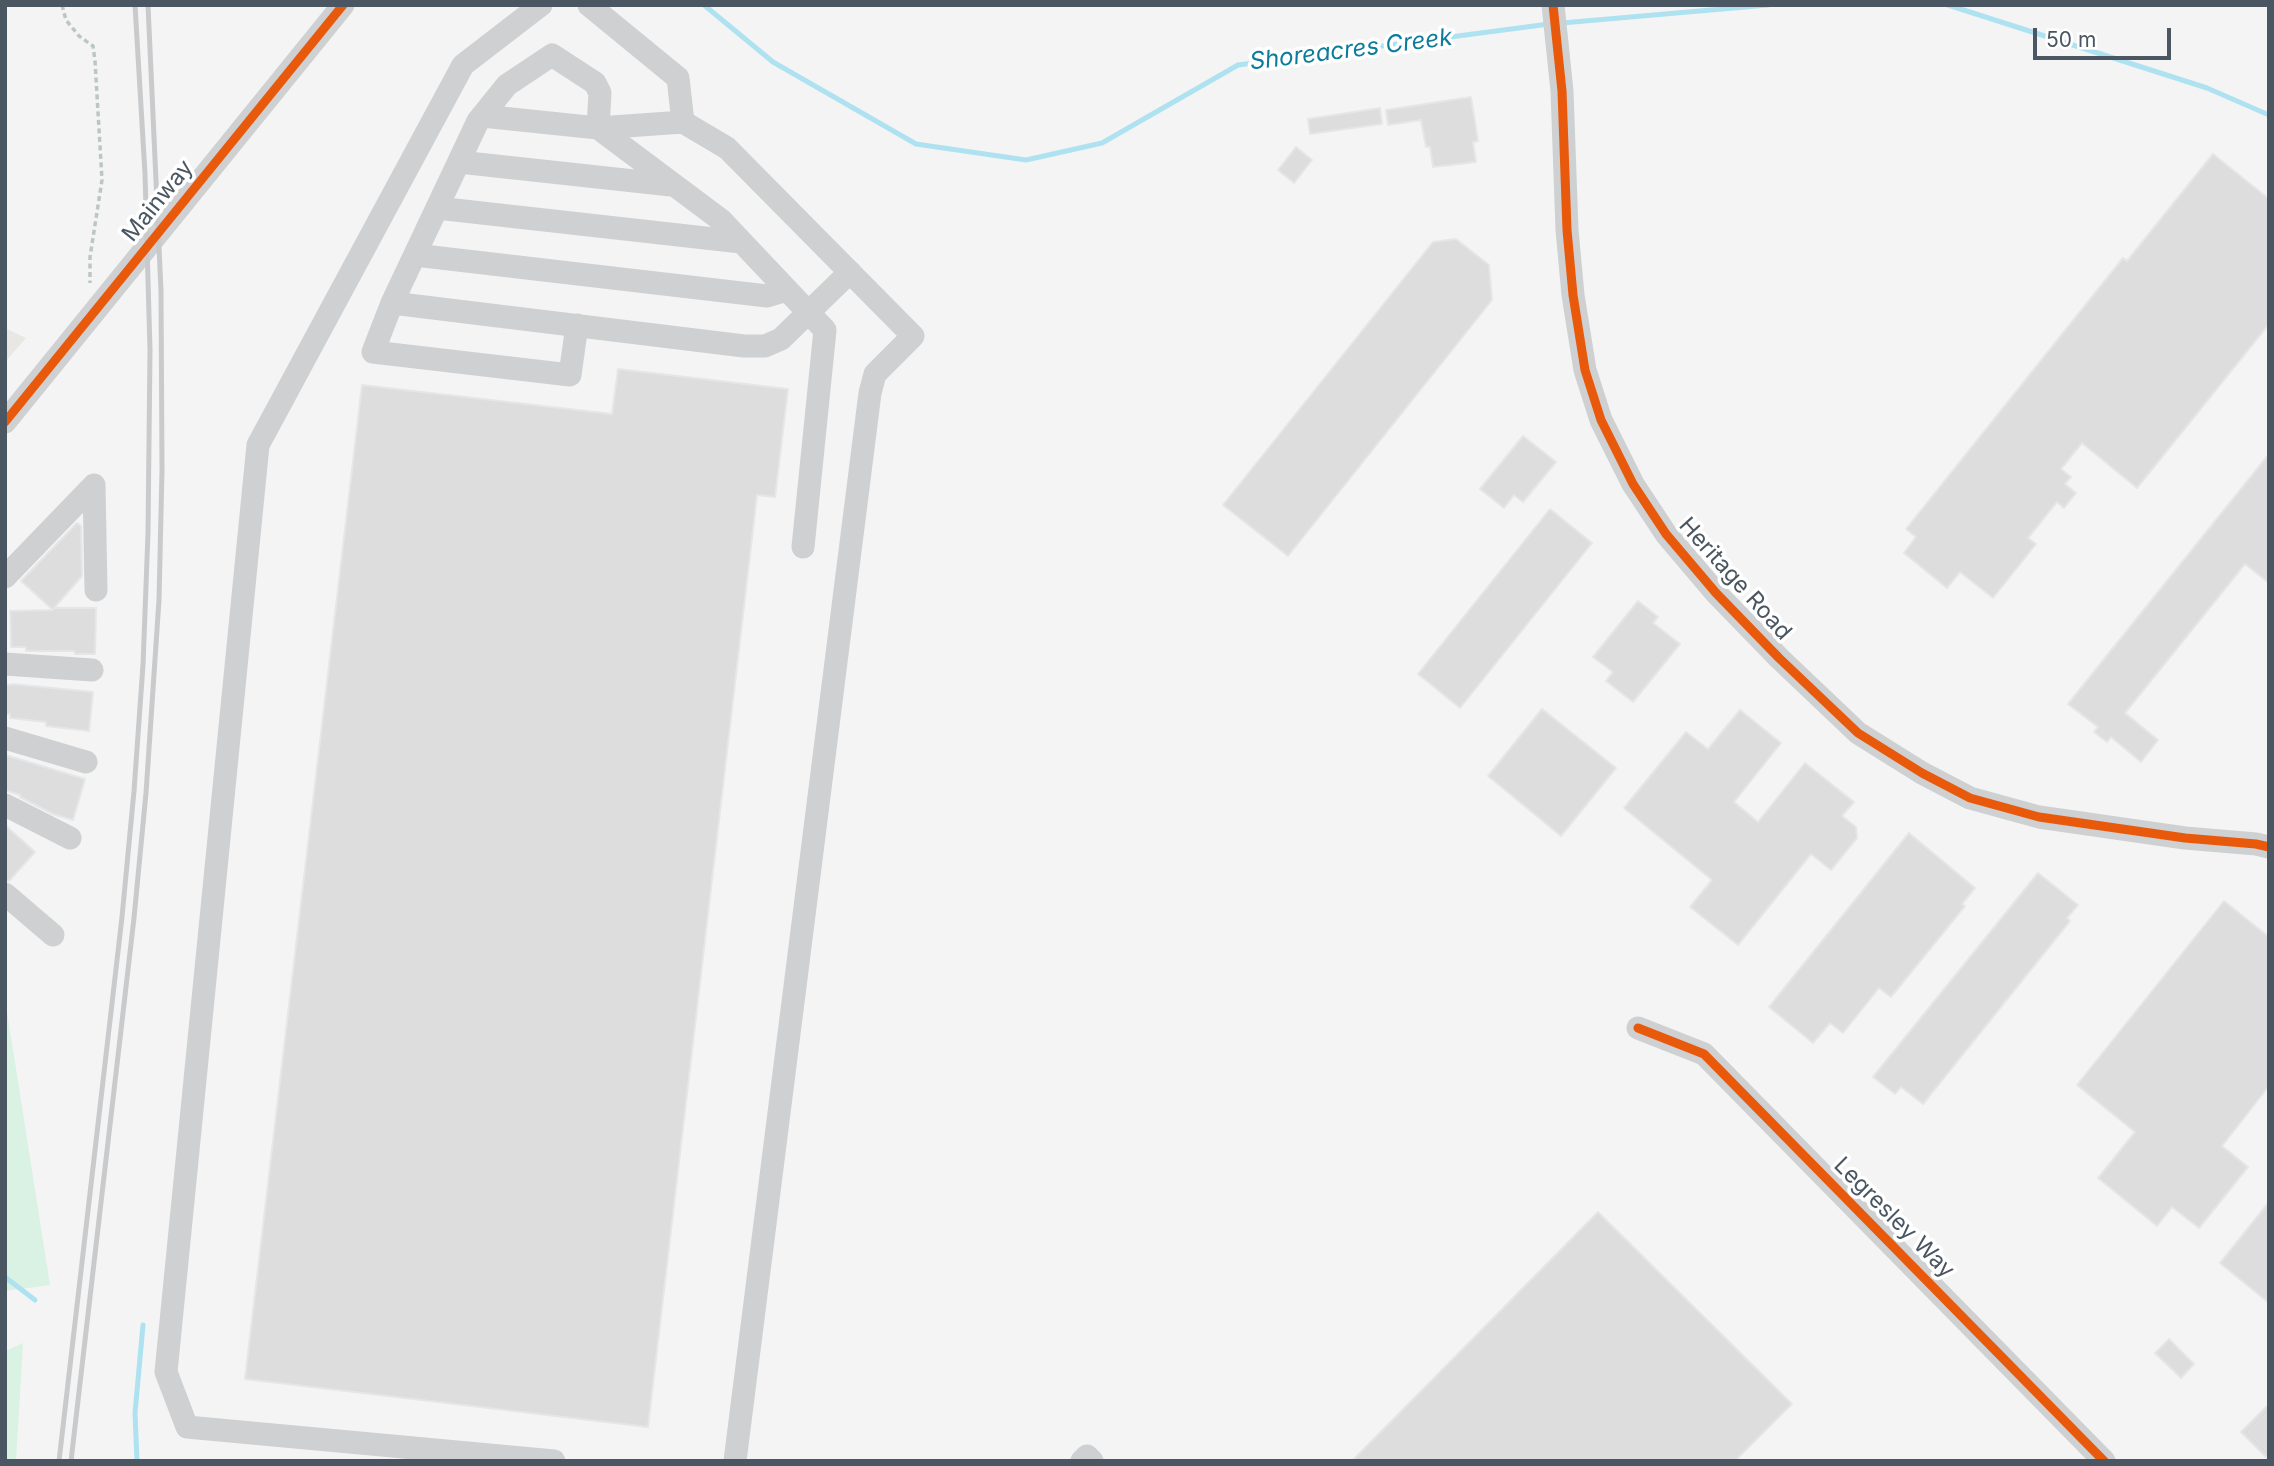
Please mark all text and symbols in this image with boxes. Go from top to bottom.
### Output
scale bar [2036,14,2174,58]
water label: Shoreacres Creek [1248,23,1454,77]
text: 50 m [2046,27,2096,52]
street label: Mainway [117,155,199,247]
street label: Heritage Road [1673,512,1797,646]
street label: Legresley Way [1828,1152,1960,1284]

